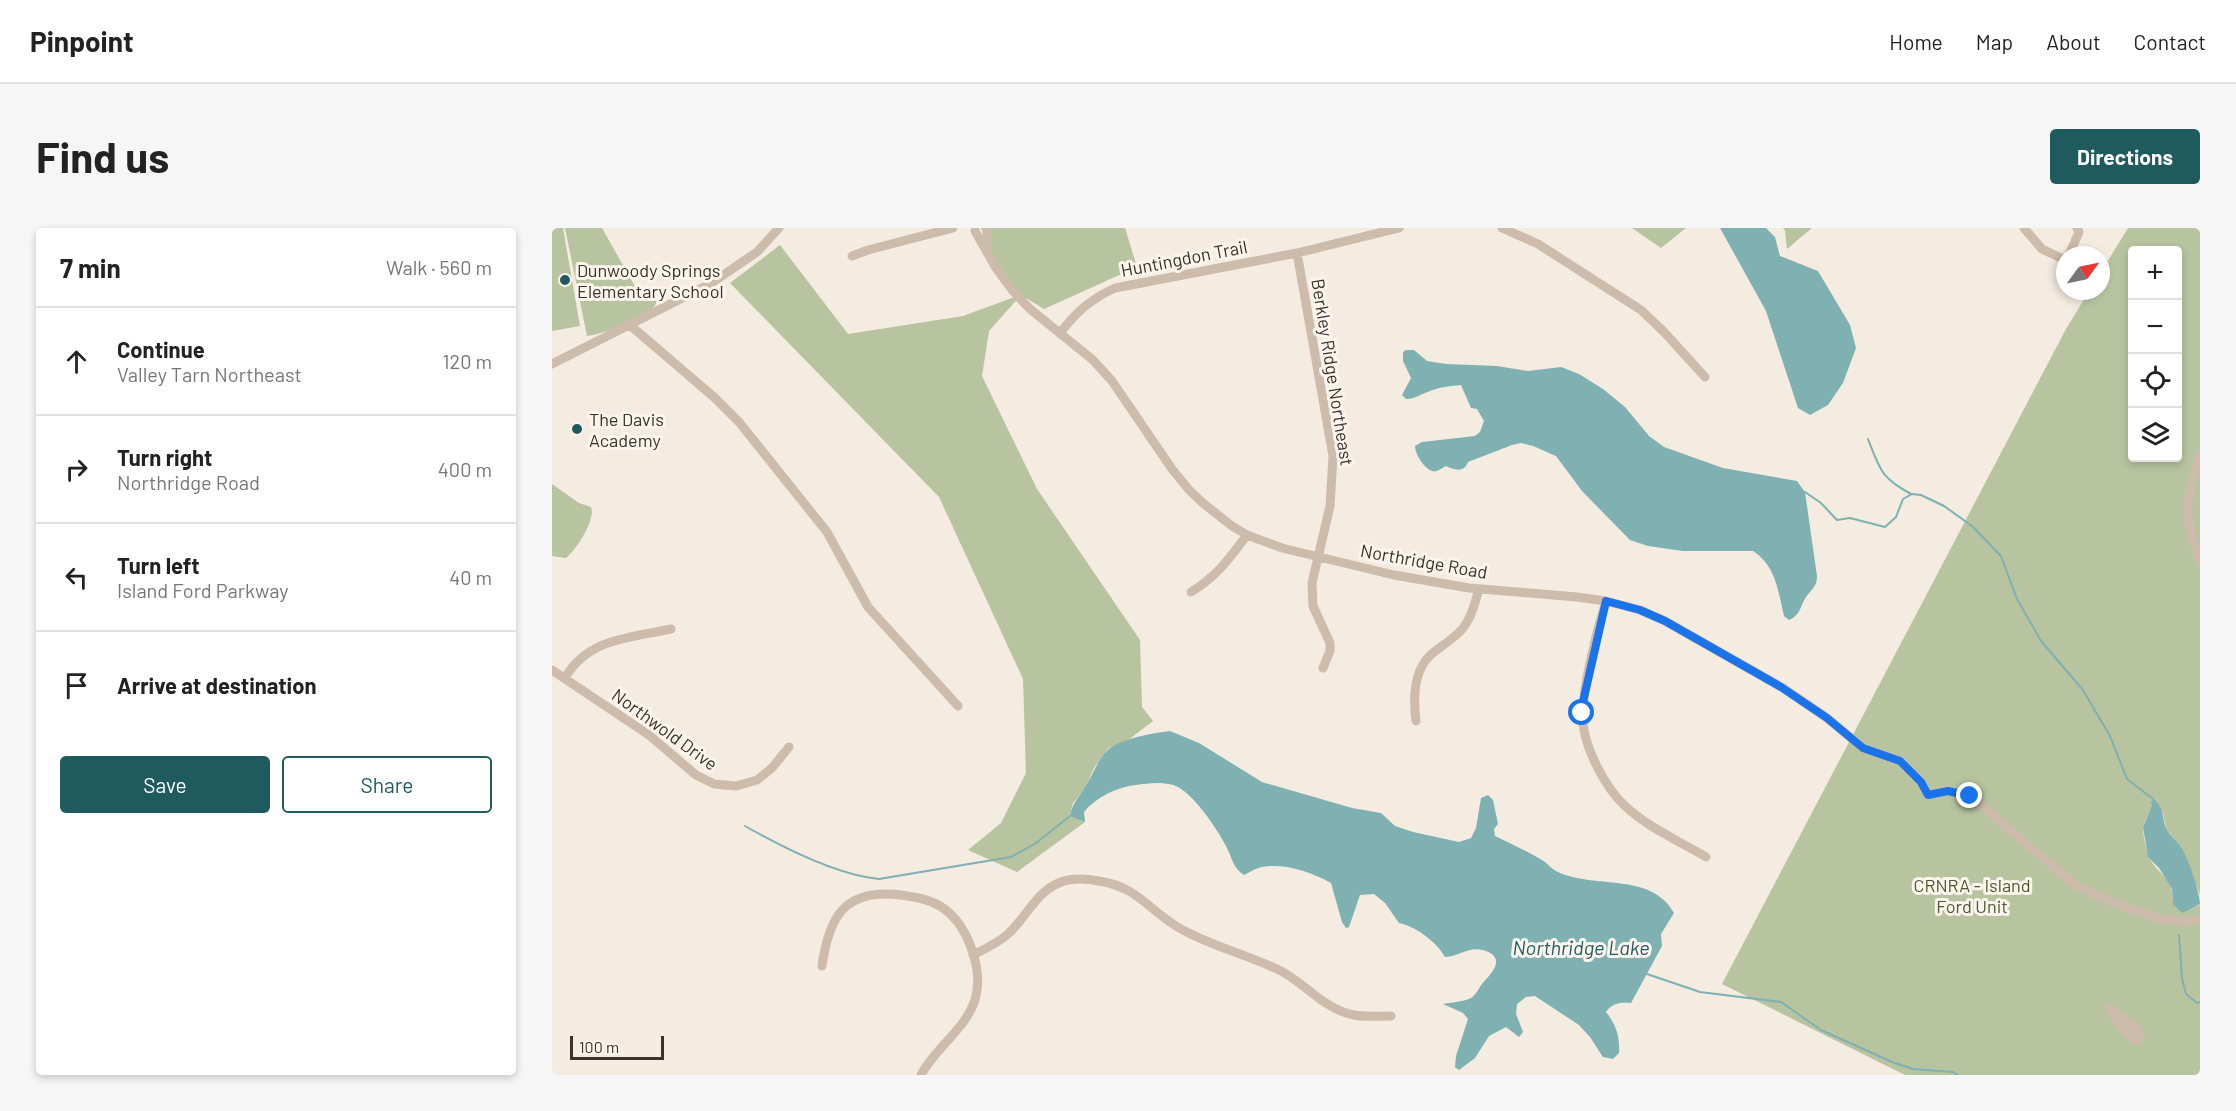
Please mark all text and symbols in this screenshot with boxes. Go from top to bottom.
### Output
text: Pinpoint [30,24,134,58]
text: Home [1889,29,1943,54]
text: Map [1976,29,2013,54]
text: About [2046,29,2101,54]
text: Contact [2134,29,2206,54]
button: Directions [2050,129,2200,184]
text: Find us [36,131,169,181]
street label: Huntingdon Trail [1119,235,1249,281]
north arrow [2056,246,2110,300]
map controls [2128,246,2182,462]
button: + [2128,246,2182,300]
text: 7 min [60,252,121,283]
text: Walk · 560 m [386,255,492,279]
place label: Dunwoody Springs Elementary School [577,259,724,302]
marker: Dunwoody Springs Elementary School [558,273,572,287]
street label: Berkley Ridge Northeast [1307,277,1359,467]
button: − [2128,300,2182,354]
text: Continue [117,336,205,362]
icon: ahead [60,345,93,378]
text: 120 m [442,349,492,373]
button: locate [2128,354,2182,408]
text: Valley Tarn Northeast [117,362,302,386]
place label: The Davis Academy [589,408,664,451]
button: layers [2128,408,2182,462]
marker: The Davis Academy [570,422,584,436]
text: Turn right [117,444,212,470]
icon: right [60,453,93,486]
text: 400 m [438,457,492,481]
text: Northridge Road [117,470,260,494]
street label: Northridge Road [1359,539,1489,583]
text: Turn left [117,552,200,578]
icon: left [60,561,93,594]
text: 40 m [449,565,492,589]
text: Island Ford Parkway [117,578,289,602]
icon: arrive [60,669,93,702]
text: Arrive at destination [117,672,316,698]
street label: Northwold Drive [608,683,722,775]
route start [1568,699,1594,725]
button: Save [60,756,270,813]
button: Share [282,756,492,813]
route end [1956,782,1982,808]
park label: CRNRA - Island Ford Unit [1913,874,2031,917]
water label: Northridge Lake [1512,935,1650,959]
scale bar [570,1033,664,1060]
text: 100 m [579,1037,619,1056]

